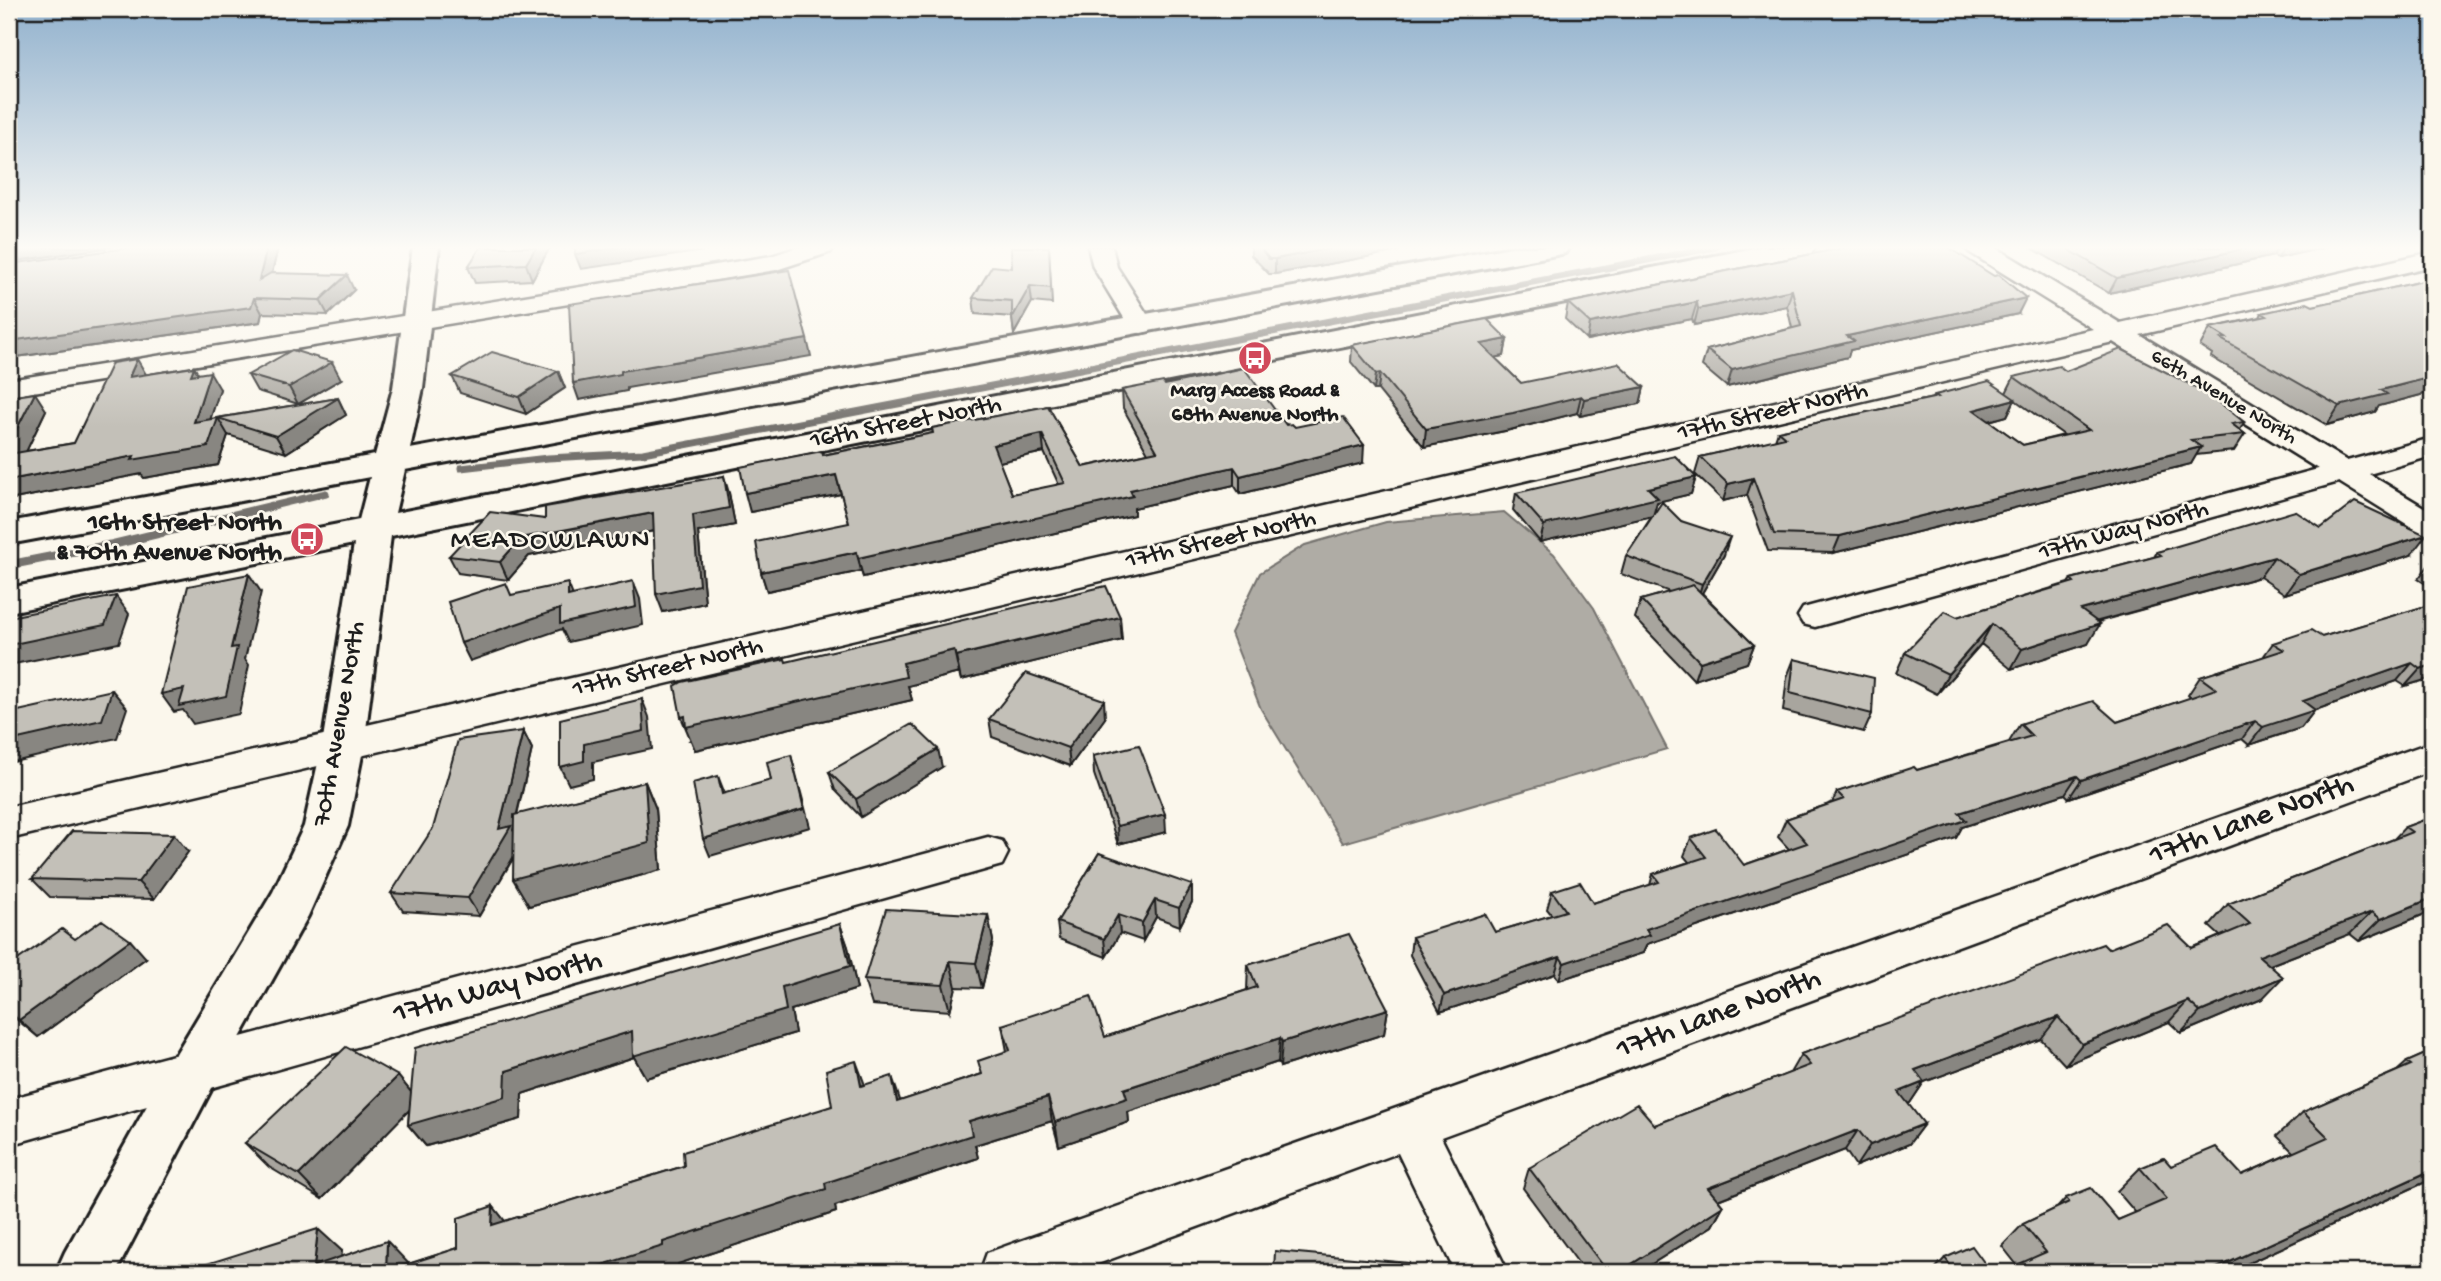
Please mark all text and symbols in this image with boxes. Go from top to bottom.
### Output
bus stop icon: Marg Access Road & 68th Avenue North [1236,339,1274,377]
street label: 66th Avenue North [2145,345,2301,451]
street label: 17th Street North [1674,376,1871,450]
place label: Marg Access Road & 68th Avenue North [1170,380,1340,429]
street label: 16th Street North [807,390,1004,458]
street label: 17th Way North [2035,494,2212,570]
street label: 17th Street North [1122,504,1319,578]
place label: 16th Street North & 70th Avenue North [56,509,282,570]
bus stop icon: 16th Street North & 70th Avenue North [288,520,326,558]
district label: MEADOWLAWN [450,525,652,558]
street label: 70th Avenue North [308,619,374,830]
street label: 17th Street North [569,632,766,706]
street label: 17th Lane North [2143,766,2360,876]
street label: 17th Way North [388,942,607,1034]
street label: 17th Lane North [1610,960,1827,1070]

